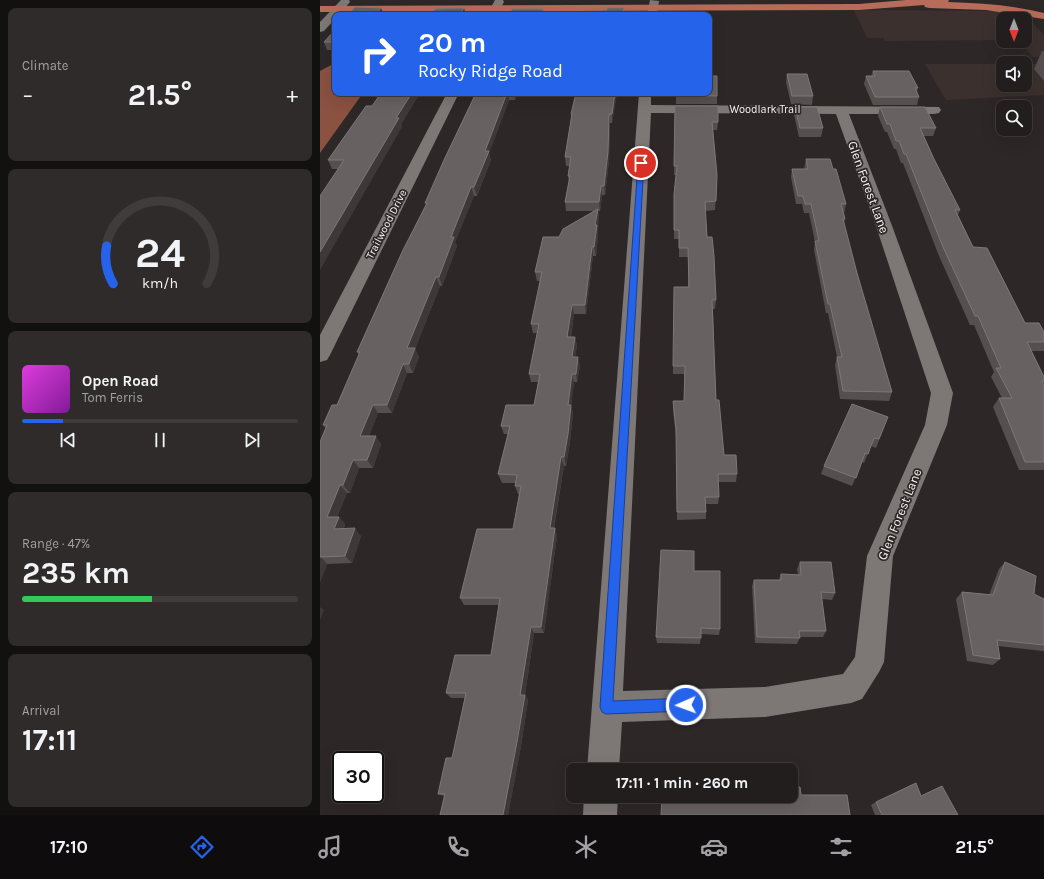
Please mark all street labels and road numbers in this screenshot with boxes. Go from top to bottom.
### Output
street label: Woodlark Trail [729,103,801,116]
street label: Glen Forest Lane [845,139,892,236]
street label: Trailwood Drive [363,187,410,261]
street label: Glen Forest Lane [874,466,925,562]

